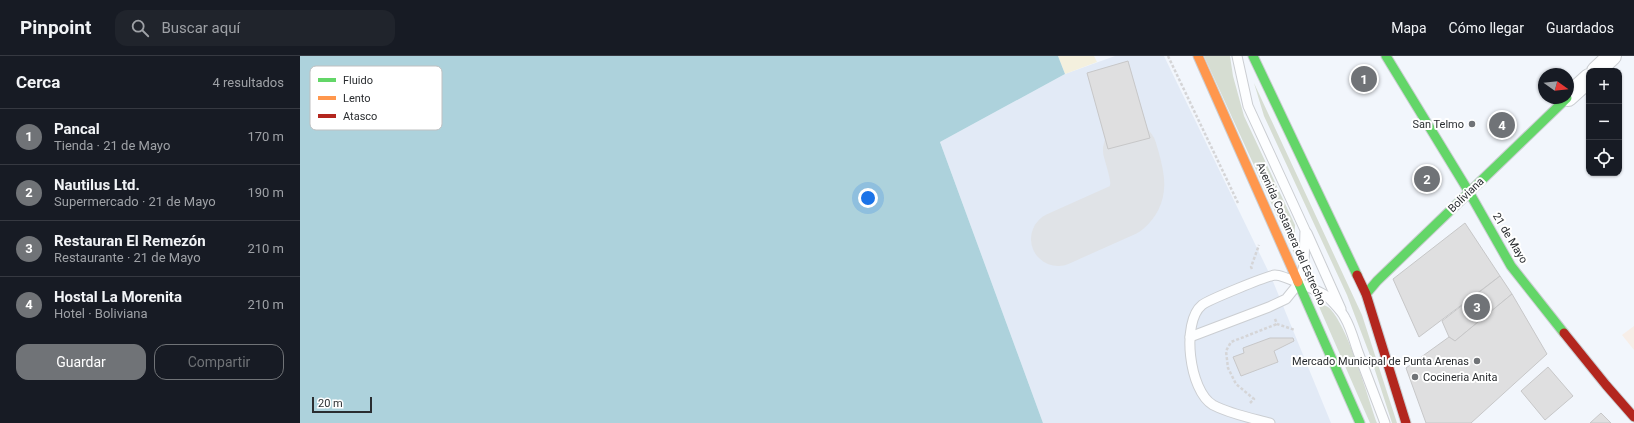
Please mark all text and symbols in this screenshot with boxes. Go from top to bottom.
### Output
search box [115,10,395,46]
text: Pinpoint [20,16,91,39]
icon: search [129,17,151,39]
text: Buscar aquí [161,19,240,37]
text: Mapa [1391,20,1427,36]
text: Cómo llegar [1449,20,1524,36]
text: Guardados [1546,20,1614,36]
pin: 1 [1351,64,1377,94]
legend [310,66,442,130]
north arrow [1538,68,1574,104]
map controls [1586,68,1622,176]
button: + [1586,68,1622,104]
text: Cerca [16,72,60,92]
text: Fluido [343,74,373,87]
text: 4 resultados [212,75,284,90]
text: Lento [343,92,371,105]
button: − [1586,104,1622,140]
text: Atasco [343,110,377,123]
pin: 4 [1489,110,1515,140]
place label: San Telmo [1412,118,1464,131]
marker: San Telmo [1467,119,1477,129]
text: Pancal [54,120,100,138]
text: 1 [25,129,33,144]
text: 170 m [247,129,284,144]
text: Tienda · 21 de Mayo [54,138,170,153]
button: locate [1586,140,1622,176]
street label: Avenida Costanera del Estrecho [1254,161,1328,307]
pin: 2 [1414,164,1440,194]
street label: Boliviana [1445,175,1487,215]
text: Nautilus Ltd. [54,176,140,194]
text: 2 [25,185,33,200]
text: 190 m [247,185,284,200]
your location [858,188,878,208]
text: Supermercado · 21 de Mayo [54,194,216,209]
street label: 21 de Mayo [1490,210,1530,266]
text: Restauran El Remezón [54,232,206,250]
text: 3 [25,241,33,256]
text: 210 m [247,241,284,256]
text: Restaurante · 21 de Mayo [54,250,201,265]
text: Hostal La Morenita [54,288,182,306]
pin: 3 [1464,292,1490,322]
text: 4 [25,297,33,312]
text: 210 m [247,297,284,312]
text: Hotel · Boliviana [54,306,147,321]
button: Guardar [16,344,146,380]
button: Compartir [154,344,284,380]
place label: Mercado Municipal de Punta Arenas [1292,355,1469,368]
marker: Mercado Municipal de Punta Arenas [1472,356,1482,366]
place label: Cocineria Anita [1423,371,1497,384]
marker: Cocineria Anita [1410,372,1420,382]
scale bar [312,395,372,414]
text: 20 m [318,397,343,410]

